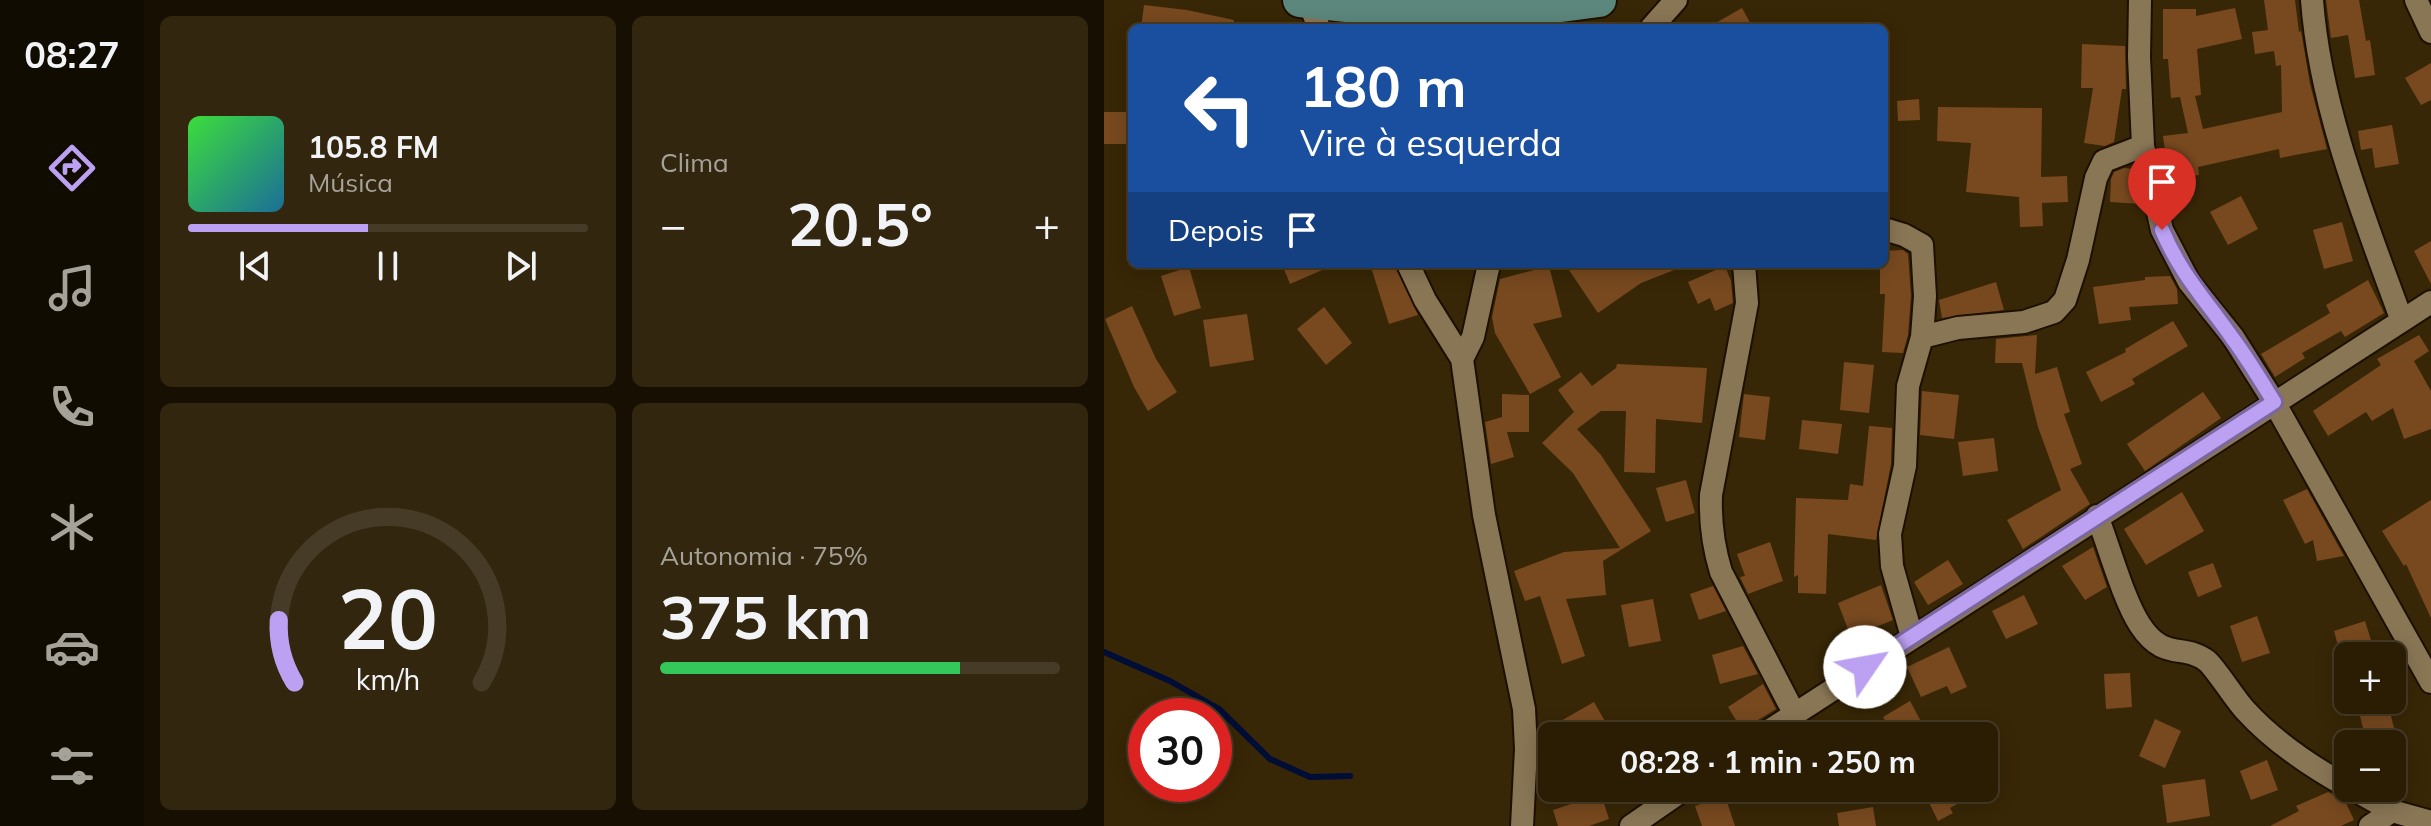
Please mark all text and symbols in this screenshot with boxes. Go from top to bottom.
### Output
text: 08:27 [24,32,120,77]
text: 180 m [1300,51,1467,121]
icon: left [1168,56,1272,160]
text: Vire à esquerda [1300,120,1562,165]
text: 105.8 FM [308,128,439,166]
icon: directions [44,140,100,196]
text: Clima [660,146,729,179]
pin [2128,148,2196,230]
icon: arrive [2140,160,2184,204]
text: Música [308,166,393,199]
text: 20.5° [787,186,933,261]
text: − [660,197,686,252]
text: + [1034,197,1060,252]
icon: arrive [1280,208,1324,252]
text: Depois [1168,211,1264,249]
icon: previous [233,244,277,288]
icon: pause [366,244,410,288]
icon: next [499,244,543,288]
icon: music [44,260,100,316]
icon: phone [44,379,100,435]
icon: climate [44,499,100,555]
text: Autonomia · 75% [660,539,868,572]
text: 20 [338,564,438,669]
text: 375 km [660,579,872,654]
icon: car [44,619,100,675]
position arrow [1823,625,1907,709]
map controls [2334,642,2406,802]
button: + [2334,642,2406,714]
text: km/h [356,661,420,697]
speed limit sign: 30 [1128,698,1232,802]
button: − [2334,730,2406,802]
icon: filters [44,738,100,794]
text: 08:28 · 1 min · 250 m [1620,743,1916,781]

